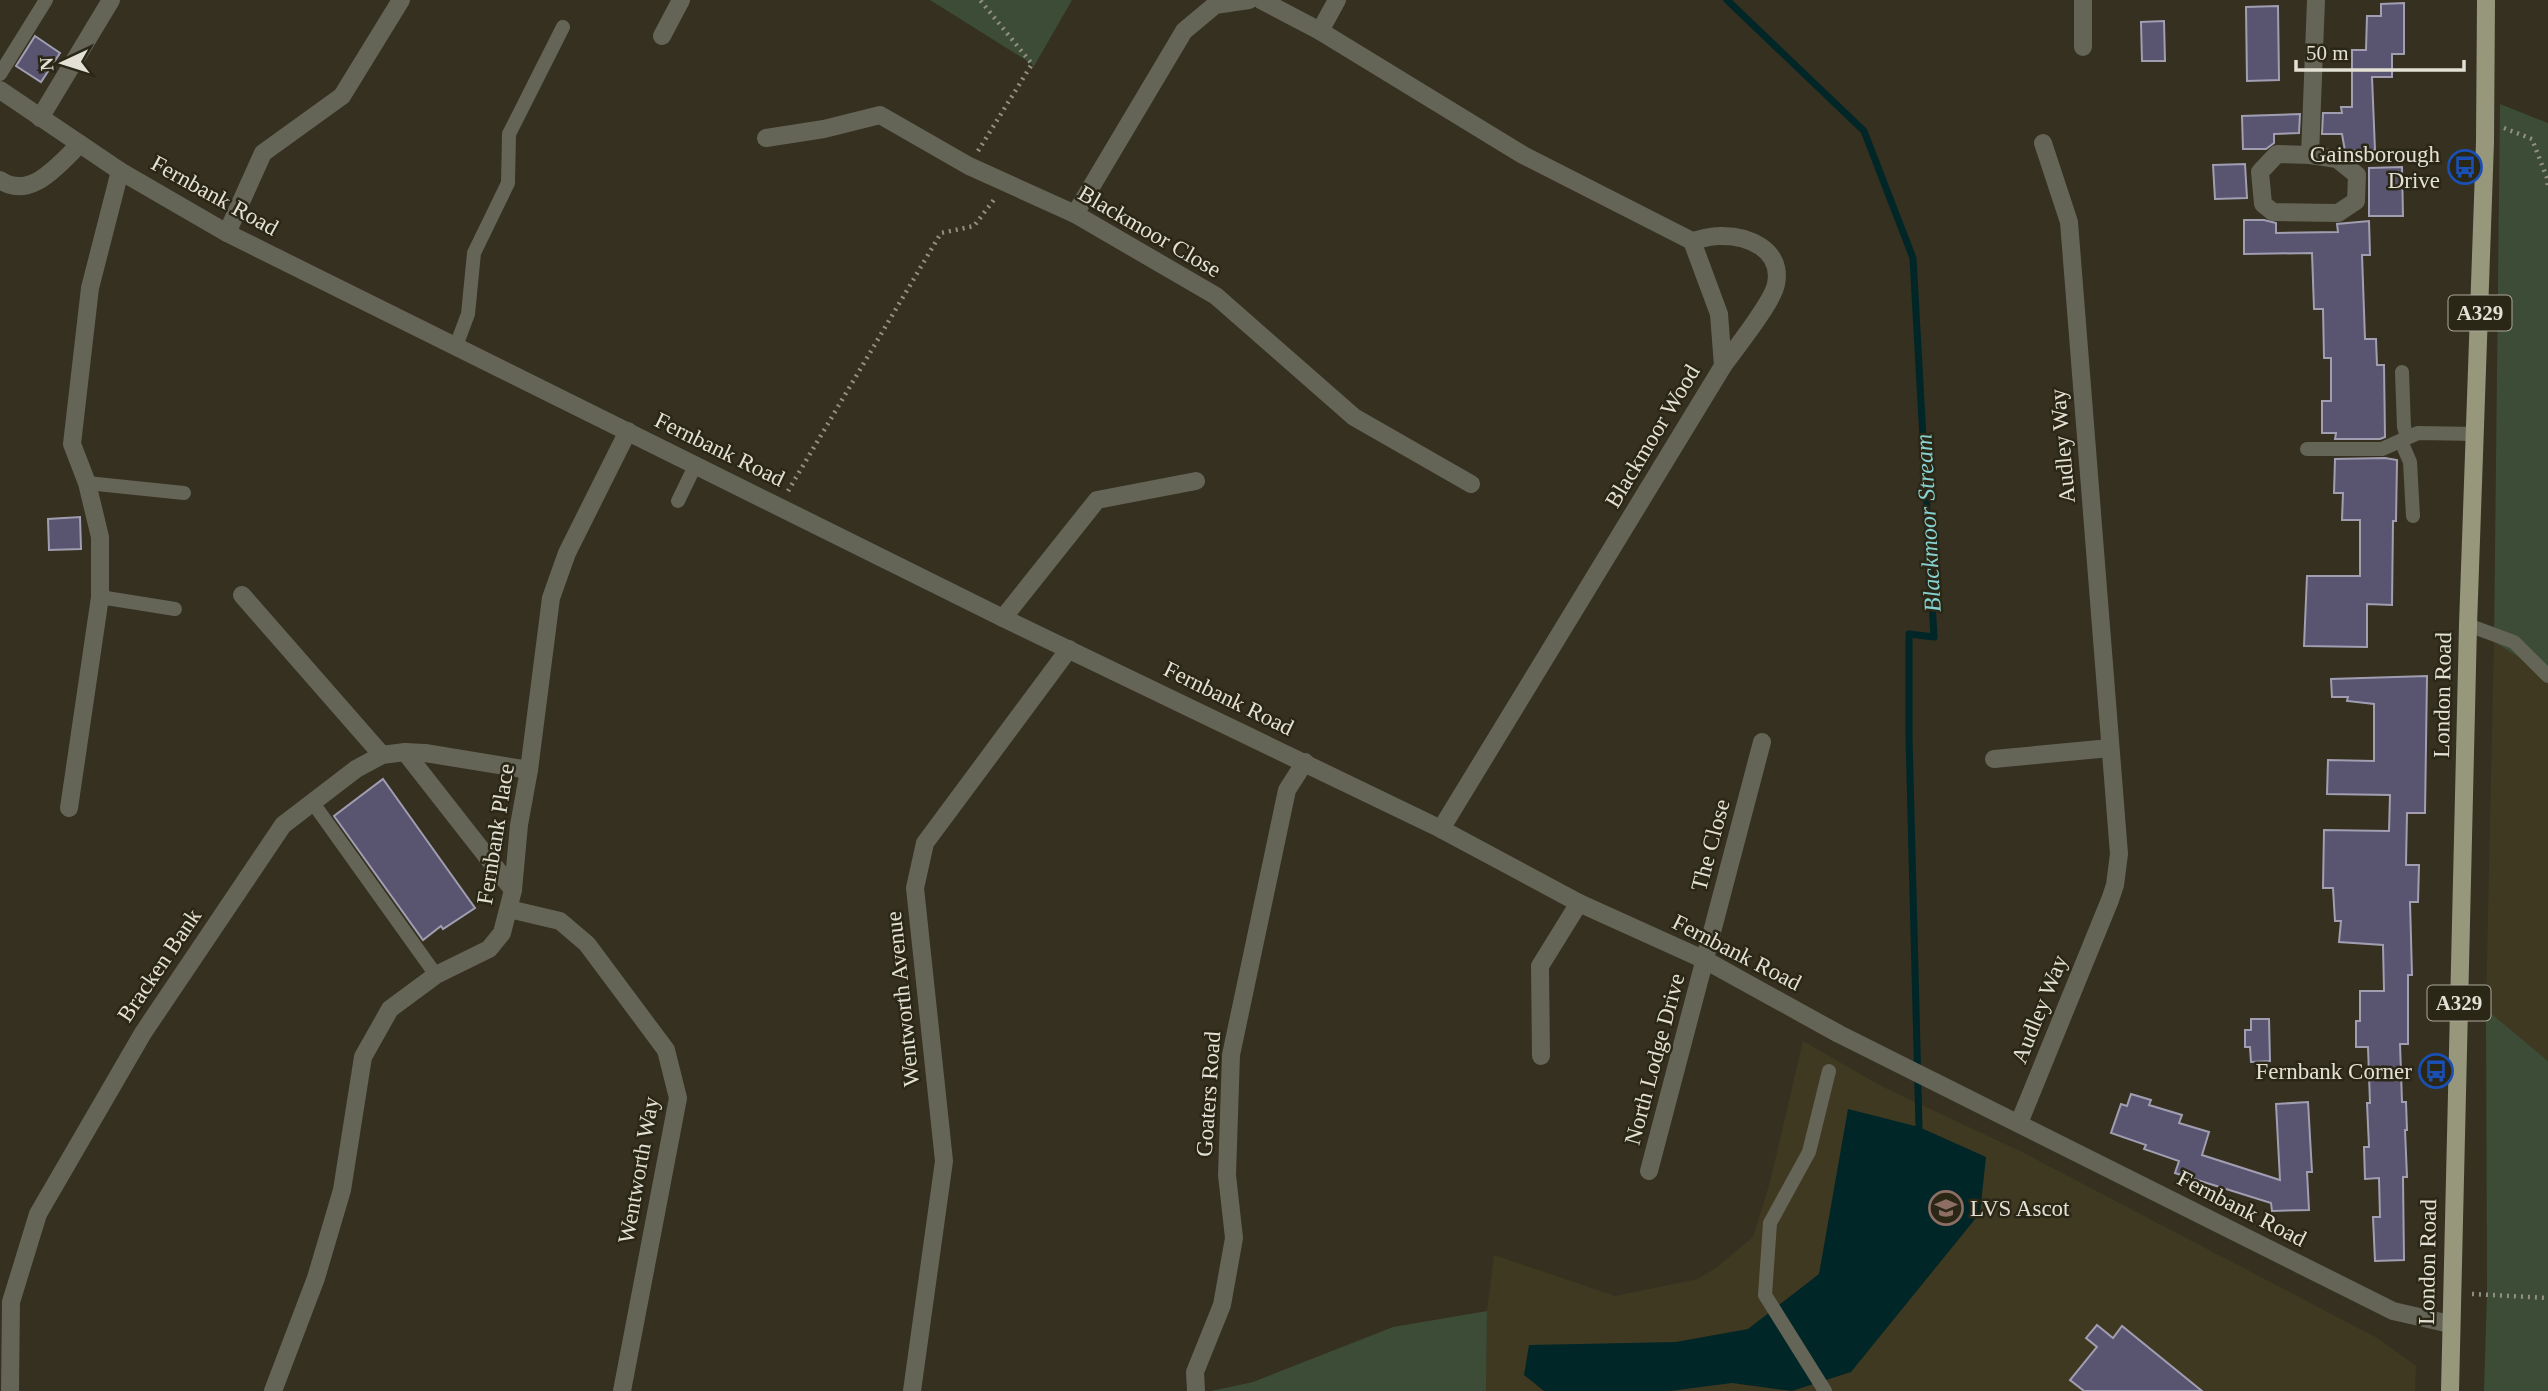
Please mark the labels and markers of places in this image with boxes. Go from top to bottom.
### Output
place label: Gainsborough Drive [2310,142,2440,193]
bus stop icon: Gainsborough Drive [2446,148,2484,186]
bus stop icon: Fernbank Corner [2417,1052,2455,1090]
place label: Fernbank Corner [2256,1059,2412,1084]
school or university icon: LVS Ascot [1927,1189,1965,1227]
place label: LVS Ascot [1970,1196,2070,1221]

